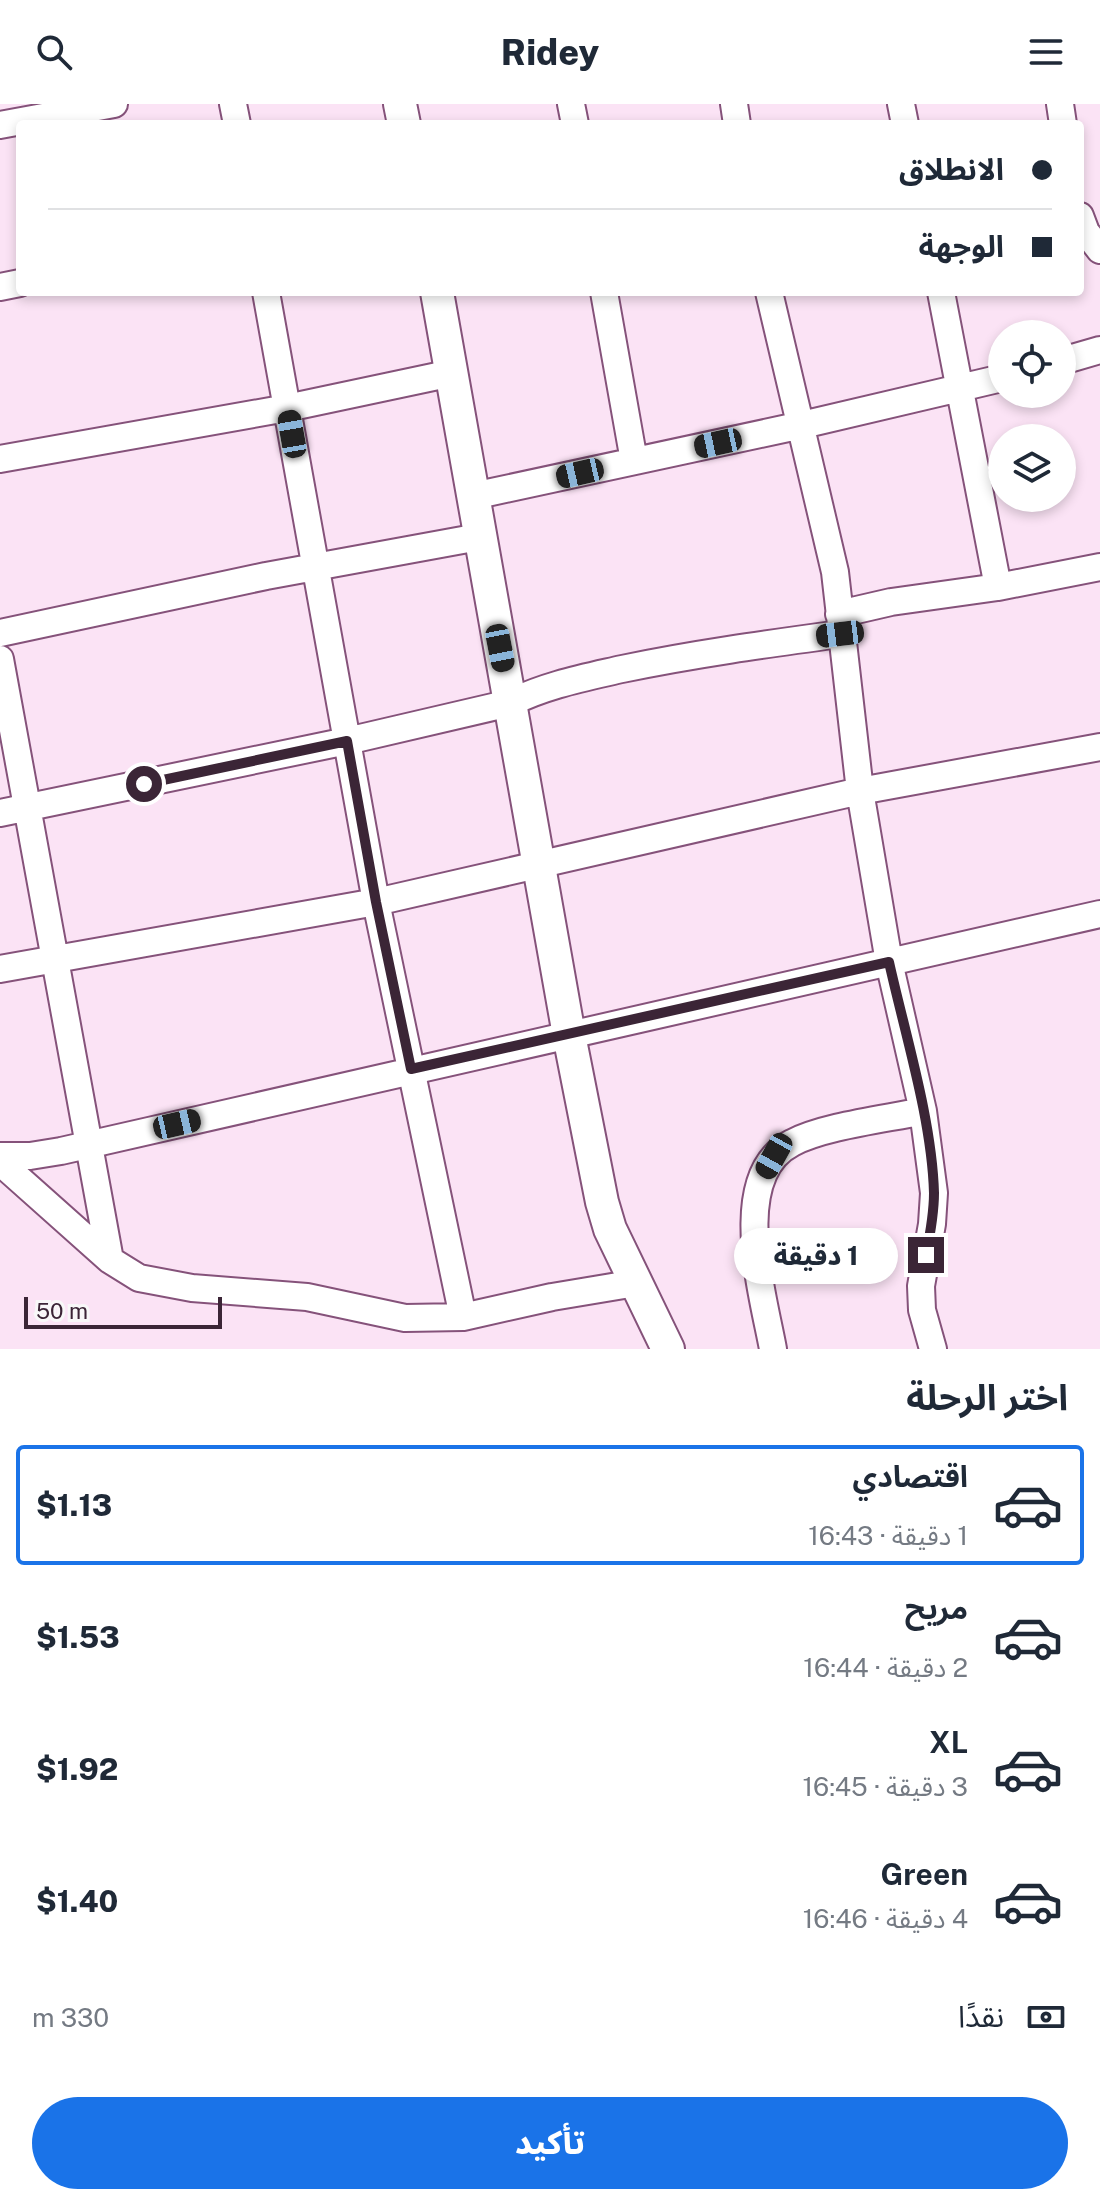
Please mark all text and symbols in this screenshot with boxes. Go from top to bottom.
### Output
icon: search [32,30,76,74]
icon: menu [1024,30,1068,74]
text: Ridey [501,31,599,73]
text: الانطلاق [899,151,1004,187]
text: الوجهة [919,228,1004,264]
map controls [988,320,1076,512]
button: locate [988,320,1076,408]
car [276,408,308,460]
button: layers [988,424,1076,512]
car [692,426,744,460]
car [554,456,606,490]
car [815,619,865,649]
car [484,622,516,674]
route start [126,766,162,802]
car [151,1107,203,1141]
car [752,1129,796,1183]
callout: 1 دقيقة [734,1227,898,1283]
route end [908,1237,944,1273]
text: 1 دقيقة [774,1240,858,1271]
scale bar [24,1293,222,1329]
text: 50 m [36,1298,88,1324]
text: اختر الرحلة [906,1376,1068,1418]
text: اقتصادي [853,1458,968,1494]
icon: car [992,1469,1064,1541]
text: $1.13 [36,1487,112,1523]
text: 1 دقيقة · 16:43 [808,1520,968,1551]
text: مريح [905,1590,968,1626]
icon: car [992,1601,1064,1673]
text: $1.53 [36,1619,120,1655]
text: 2 دقيقة · 16:44 [803,1652,968,1683]
text: XL [929,1724,968,1760]
icon: car [992,1733,1064,1805]
text: $1.92 [36,1751,118,1787]
text: 3 دقيقة · 16:45 [802,1771,968,1802]
text: Green [881,1856,968,1892]
icon: car [992,1865,1064,1937]
text: $1.40 [36,1883,118,1919]
text: 4 دقيقة · 16:46 [803,1903,968,1934]
icon: cash [1024,1995,1068,2039]
text: نقدًا [958,1998,1004,2034]
text: 330 m [32,2002,109,2033]
button: تأكيد [32,2097,1068,2189]

